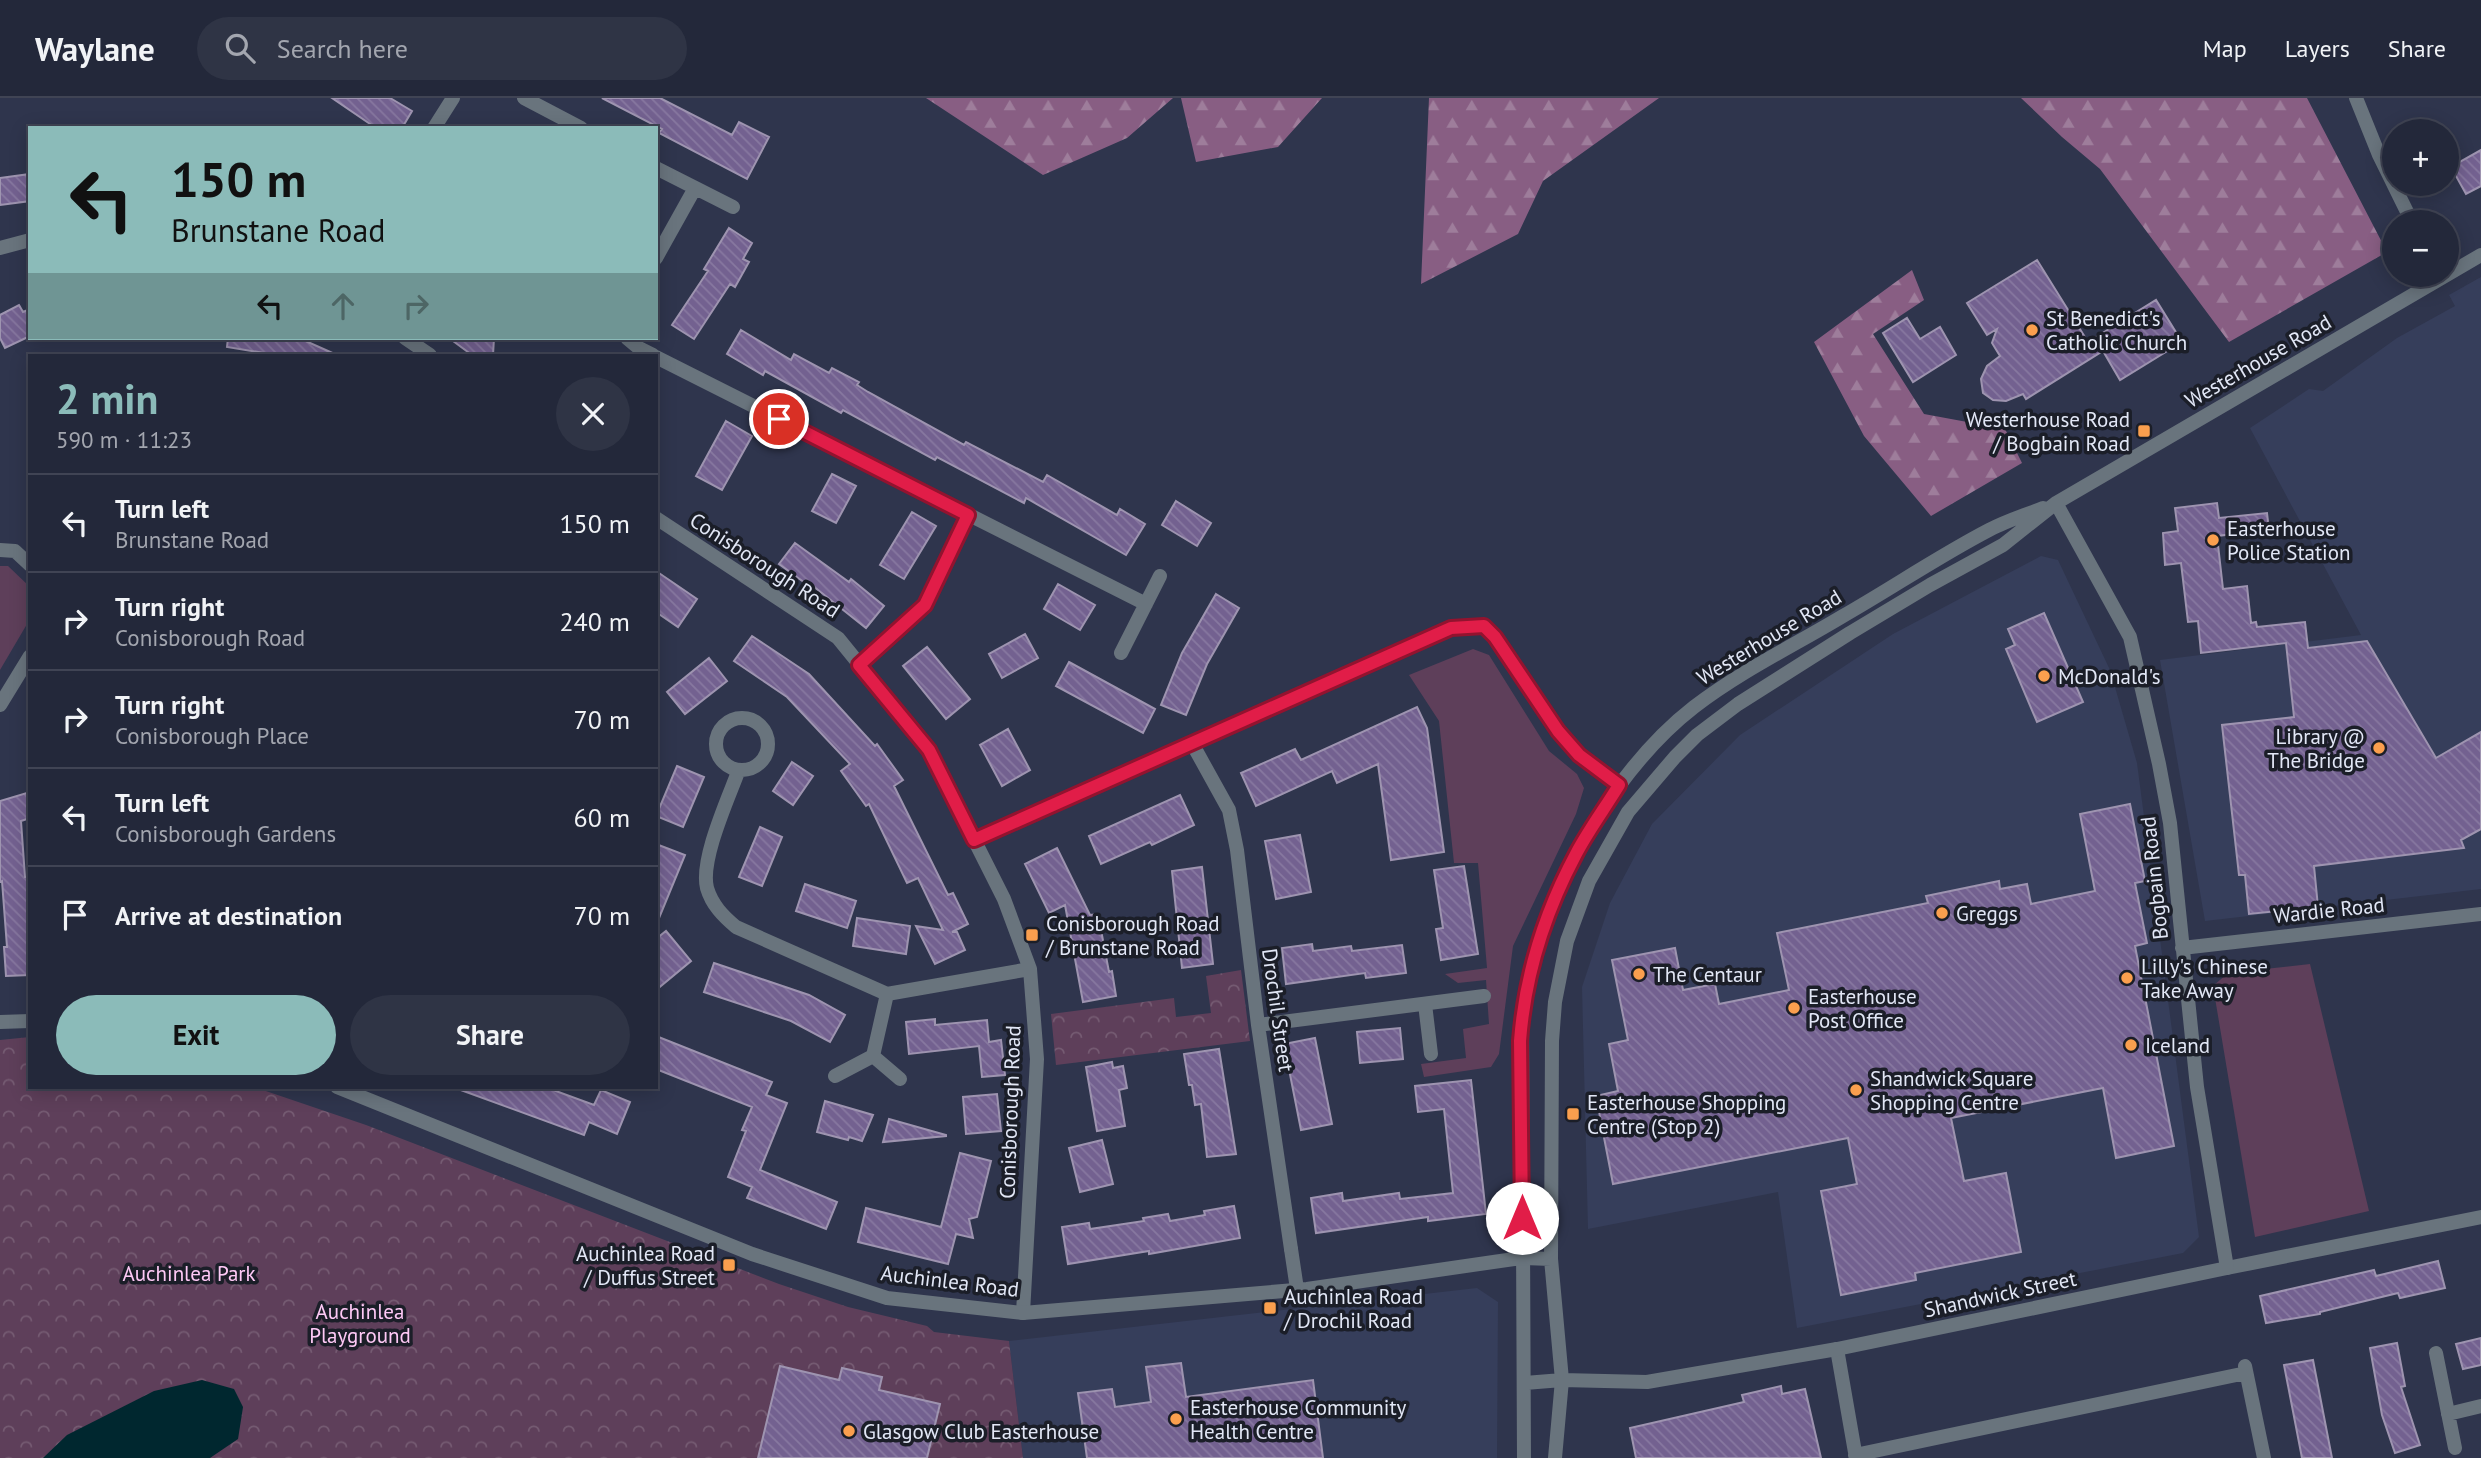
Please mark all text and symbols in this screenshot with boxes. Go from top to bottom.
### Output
search box [197,17,687,80]
text: Waylane [35,27,155,70]
icon: search [221,29,259,67]
text: Search here [277,32,408,65]
text: Map [2203,33,2247,64]
text: Layers [2285,33,2350,64]
text: Share [2388,33,2446,64]
map controls [2382,119,2459,287]
button: + [2382,119,2459,196]
text: 150 m [171,147,306,211]
icon: left [56,154,147,245]
text: Brunstane Road [171,209,386,251]
button: − [2382,210,2459,287]
icon: left [251,287,289,325]
icon: ahead [324,287,362,325]
icon: right [397,287,435,325]
place label: St Benedict's Catholic Church [2046,305,2187,356]
street label: Westerhouse Road [2180,308,2336,414]
marker: St Benedict's Catholic Church [2024,322,2040,338]
text: 2 min [56,371,158,426]
button: close [556,377,630,451]
pin [749,389,809,449]
icon: arrive [760,400,798,438]
place label: Westerhouse Road / Bogbain Road [1966,406,2130,457]
marker: Westerhouse Road / Bogbain Road [2136,423,2152,439]
text: 590 m · 11:23 [56,425,192,454]
text: Turn left [115,492,209,525]
icon: left [56,504,94,542]
street label: Conisborough Road [685,506,845,624]
text: 150 m [559,507,630,540]
place label: Easterhouse Police Station [2227,515,2350,566]
text: Brunstane Road [115,525,269,554]
marker: Easterhouse Police Station [2205,532,2221,548]
street label: Westerhouse Road [1692,583,1846,691]
text: Turn right [115,590,224,623]
icon: right [56,602,94,640]
text: 240 m [559,605,630,638]
text: Conisborough Road [115,623,305,652]
place label: McDonald's [2058,663,2161,690]
marker: McDonald's [2036,668,2052,684]
text: Turn right [115,688,224,721]
icon: right [56,700,94,738]
text: 70 m [574,703,630,736]
text: Conisborough Place [115,721,309,750]
place label: Library @ The Bridge [2267,723,2365,774]
marker: Library @ The Bridge [2371,740,2387,756]
text: Turn left [115,786,209,819]
icon: left [56,798,94,836]
text: 60 m [574,801,630,834]
street label: Bogbain Road [2134,815,2174,941]
text: Conisborough Gardens [115,819,336,848]
street label: Wardie Road [2272,891,2386,929]
icon: arrive [56,896,94,934]
text: Arrive at destination [115,899,342,932]
text: 70 m [574,899,630,932]
place label: Greggs [1956,900,2018,927]
marker: Greggs [1934,905,1950,921]
place label: Conisborough Road / Brunstane Road [1045,910,1220,961]
marker: Conisborough Road / Brunstane Road [1024,927,1040,943]
street label: Drochil Street [1256,947,1300,1073]
place label: Lilly's Chinese Take Away [2141,953,2268,1004]
place label: The Centaur [1653,961,1762,988]
marker: The Centaur [1631,966,1647,982]
marker: Lilly's Chinese Take Away [2119,970,2135,986]
place label: Easterhouse Post Office [1808,983,1917,1034]
button: Exit [56,995,336,1075]
button: Share [350,995,630,1075]
marker: Easterhouse Post Office [1786,1000,1802,1016]
street label: Conisborough Road [993,1025,1027,1199]
place label: Iceland [2145,1032,2210,1059]
marker: Iceland [2123,1037,2139,1053]
place label: Shandwick Square Shopping Centre [1870,1065,2033,1116]
marker: Shandwick Square Shopping Centre [1848,1082,1864,1098]
place label: Easterhouse Shopping Centre (Stop 2) [1587,1089,1786,1140]
marker: Easterhouse Shopping Centre (Stop 2) [1565,1106,1581,1122]
position arrow [1485,1181,1559,1255]
place label: Auchinlea Road / Duffus Street [576,1240,715,1291]
marker: Auchinlea Road / Duffus Street [721,1257,737,1273]
street label: Auchinlea Road [879,1259,1021,1303]
park label: Auchinlea Park [122,1260,256,1287]
street label: Shandwick Street [1921,1265,2079,1323]
place label: Auchinlea Road / Drochil Road [1283,1283,1423,1334]
park label: Auchinlea Playground [309,1298,411,1349]
marker: Auchinlea Road / Drochil Road [1262,1300,1278,1316]
place label: Easterhouse Community Health Centre [1190,1394,1407,1445]
marker: Easterhouse Community Health Centre [1168,1411,1184,1427]
place label: Glasgow Club Easterhouse [863,1418,1099,1445]
marker: Glasgow Club Easterhouse [841,1423,857,1439]

